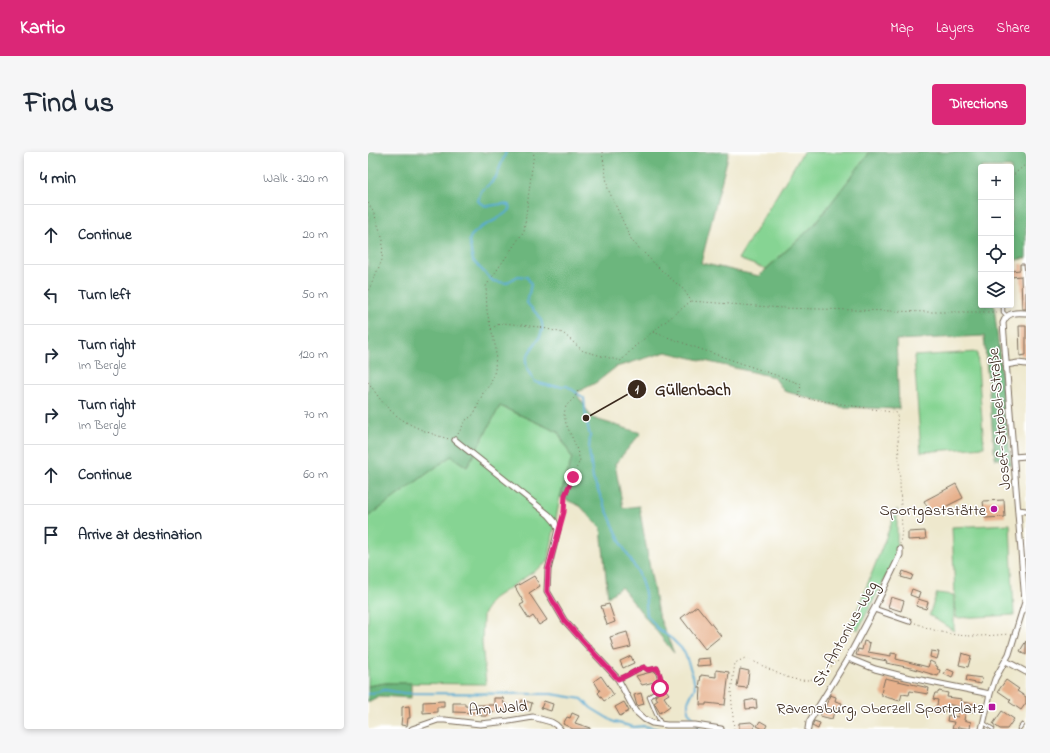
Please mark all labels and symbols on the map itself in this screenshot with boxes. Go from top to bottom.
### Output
street label: Josef-Strobel-Straße [982,346,1018,491]
callout: Güllenbach [627,374,739,403]
text: Güllenbach [655,378,731,403]
text: 1 [635,381,639,399]
route end [564,468,582,486]
place label: Sportgaststätte [879,499,987,523]
marker: Sportgaststätte [989,504,999,514]
street label: St.-Antonius-Weg [807,577,885,691]
route start [651,679,669,697]
street label: Am Wald [468,695,528,723]
place label: Ravensburg, Oberzell Sportplatz [777,697,984,721]
marker: Ravensburg, Oberzell Sportplatz [987,702,997,712]

